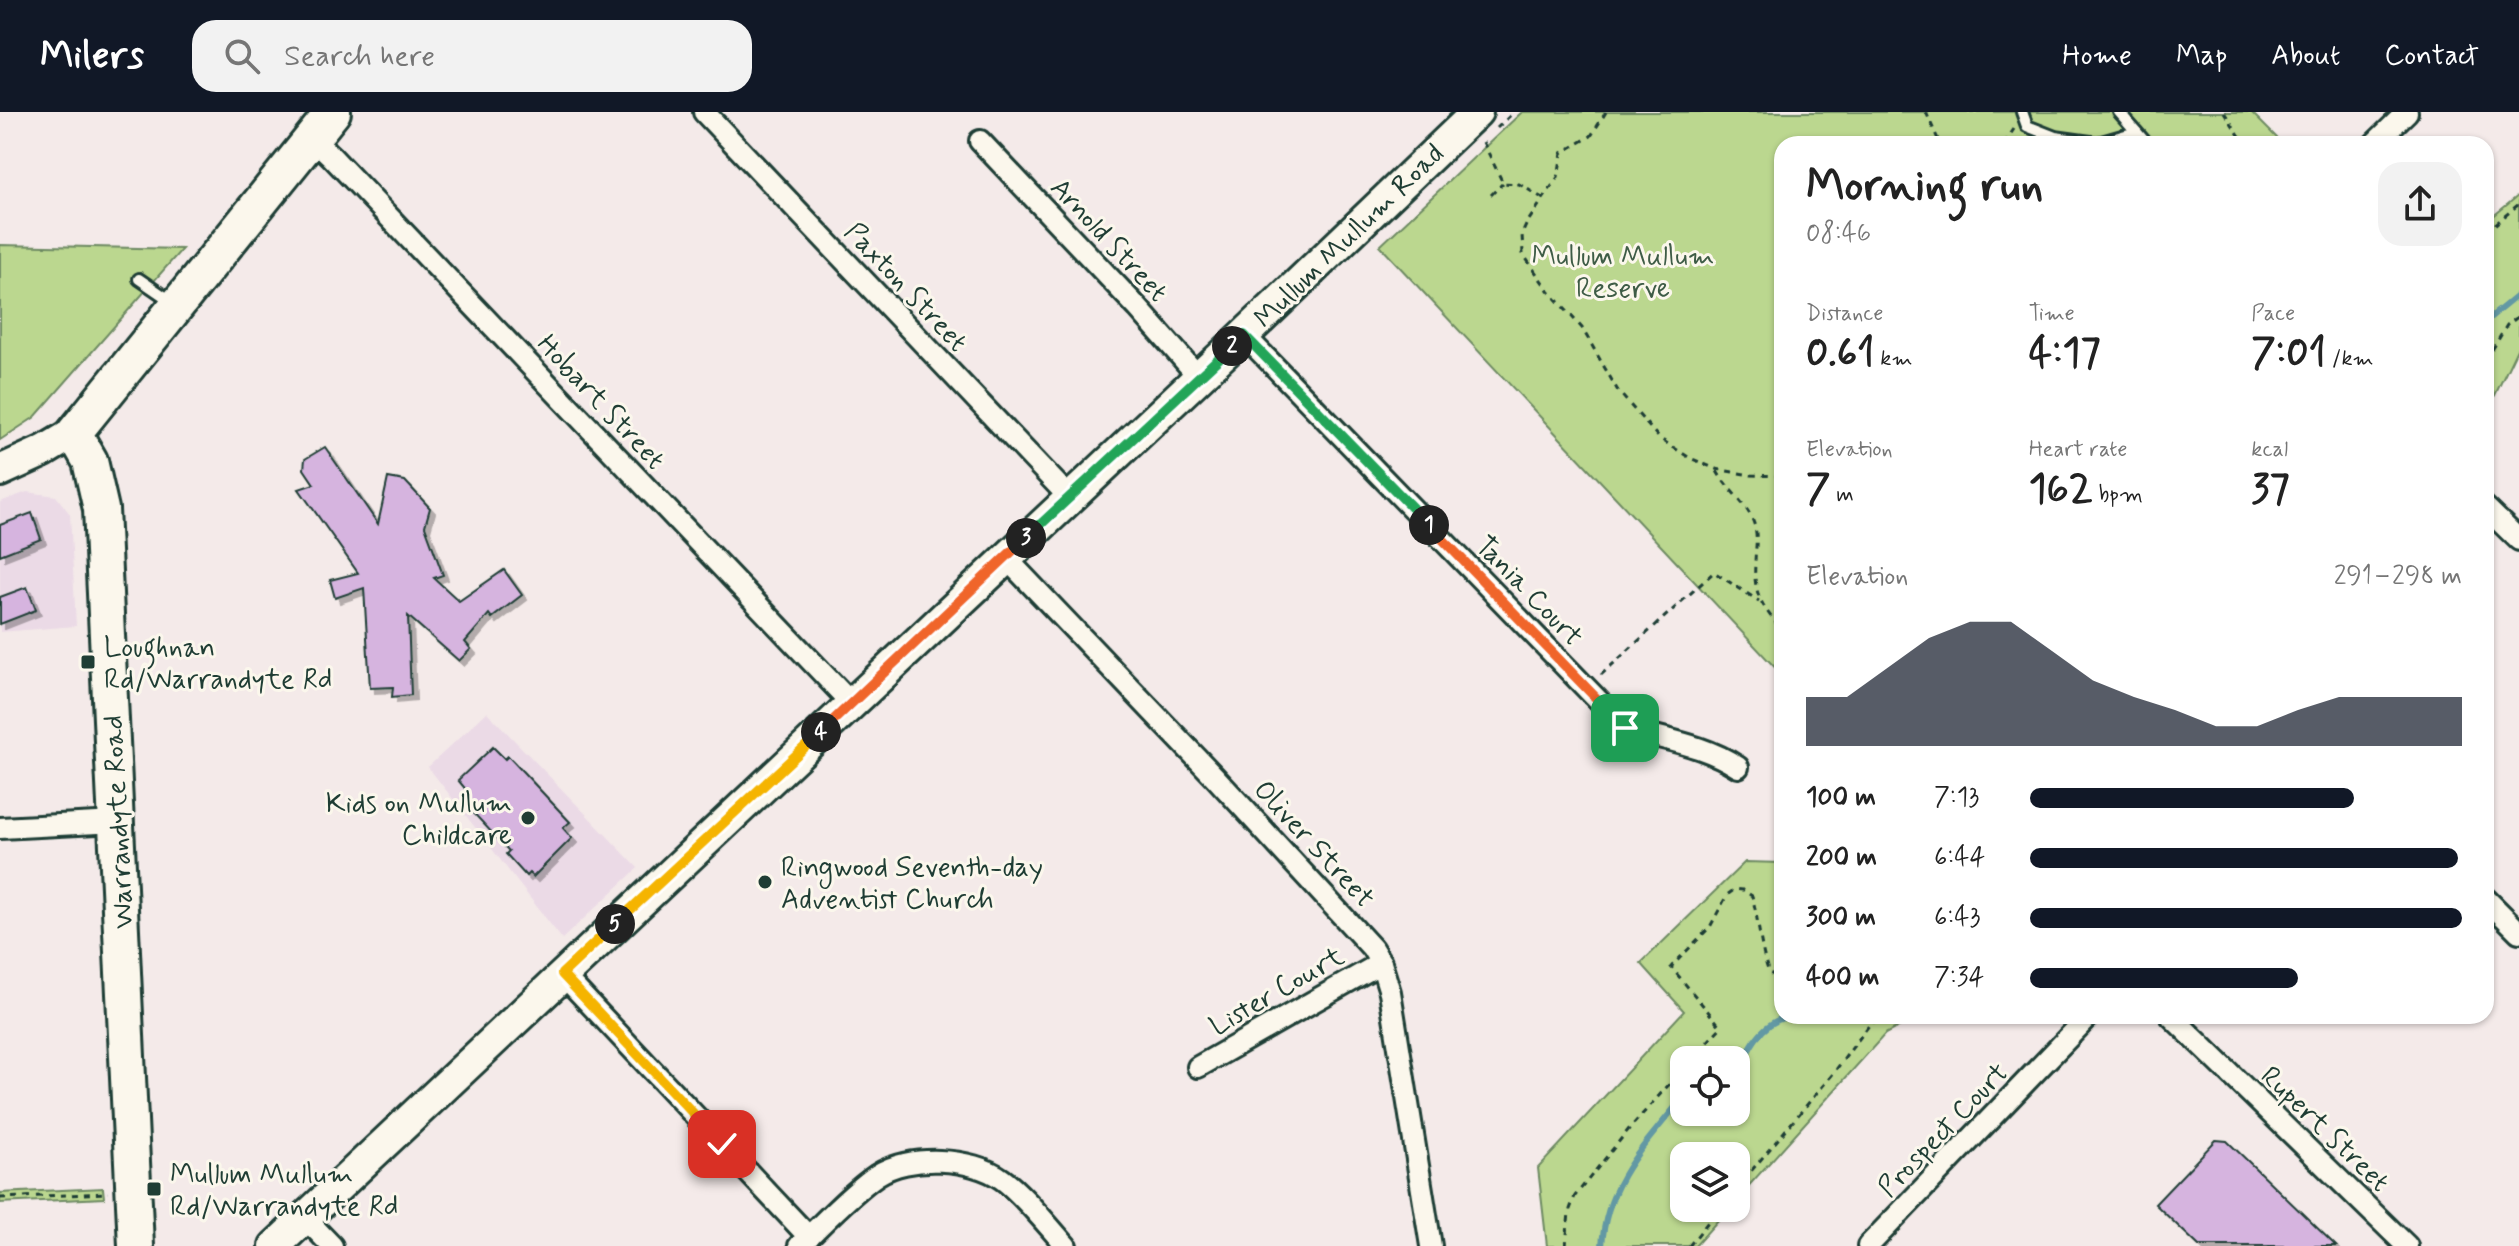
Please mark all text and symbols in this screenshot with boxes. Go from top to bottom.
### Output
search box [192,20,752,92]
text: Milers [40,32,144,81]
icon: search [220,34,264,78]
text: Search here [284,37,435,76]
text: Home [2062,38,2132,75]
text: Map [2176,38,2227,75]
text: About [2271,38,2340,75]
text: Contact [2384,38,2479,75]
street label: Mullum Mullum Road [1247,136,1453,337]
text: Morning run [1806,158,2043,216]
button: share [2378,162,2462,246]
street label: Arnold Street [1041,171,1175,311]
street label: Paxton Street [835,215,975,361]
text: 08:46 [1806,217,1871,251]
park label: Mullum Mullum Reserve [1531,239,1715,308]
text: Distance [1806,300,1883,328]
text: Time [2029,300,2075,328]
text: Pace [2251,300,2295,328]
pin: 2 [1212,326,1252,366]
street label: Hobart Street [528,327,672,478]
text: 0.61 [1806,328,1874,380]
text: 4:17 [2029,328,2101,380]
text: 7:01 [2251,328,2326,380]
text: 2 [1227,332,1237,360]
text: km [1874,345,1912,373]
text: /km [2326,345,2374,373]
text: Elevation [1806,436,1893,464]
text: Heart rate [2029,436,2127,464]
text: kcal [2251,436,2288,464]
text: 7 [1806,464,1830,516]
text: 162 [2029,464,2093,516]
text: 37 [2251,464,2290,516]
text: m [1830,481,1854,509]
text: bpm [2093,481,2143,509]
pin: 1 [1409,505,1449,545]
text: 1 [1424,511,1434,539]
pin: 3 [1006,518,1046,558]
text: 3 [1021,524,1031,552]
street label: Tania Court [1466,528,1590,655]
text: Elevation [1806,560,1908,594]
text: 291–298 m [2334,560,2462,594]
place label: Loughnan Rd/Warrandyte Rd [104,630,332,699]
marker: Loughnan Rd/Warrandyte Rd [79,653,97,671]
pin [1591,694,1659,762]
icon: arrive [1603,706,1647,750]
pin: 4 [801,712,841,752]
street label: Warrandyte Road [95,714,144,930]
text: 4 [815,718,827,746]
street label: Oliver Street [1244,773,1382,917]
text: 100 m [1806,781,1876,815]
text: 7:13 [1934,781,1979,815]
place label: Kids on Mullum Childcare [326,786,512,855]
marker: Kids on Mullum Childcare [519,809,537,827]
text: 200 m [1806,841,1877,875]
text: 6:44 [1934,841,1985,875]
place label: Ringwood Seventh-day Adventist Church [781,850,1043,919]
marker: Ringwood Seventh-day Adventist Church [756,873,774,891]
text: 300 m [1806,901,1876,935]
text: 6:43 [1934,901,1980,935]
pin: 5 [595,904,635,944]
text: 5 [608,910,622,938]
street label: Lister Court [1203,938,1352,1046]
text: 400 m [1806,961,1879,995]
text: 7:34 [1934,961,1984,995]
map controls [1670,1046,1750,1222]
button: locate [1670,1046,1750,1126]
street label: Prospect Court [1870,1056,2017,1206]
street label: Rupert Street [2252,1059,2397,1201]
pin [688,1110,756,1178]
icon: check [700,1122,744,1166]
button: layers [1670,1142,1750,1222]
place label: Mullum Mullum Rd/Warrandyte Rd [170,1157,398,1226]
marker: Mullum Mullum Rd/Warrandyte Rd [145,1180,163,1198]

